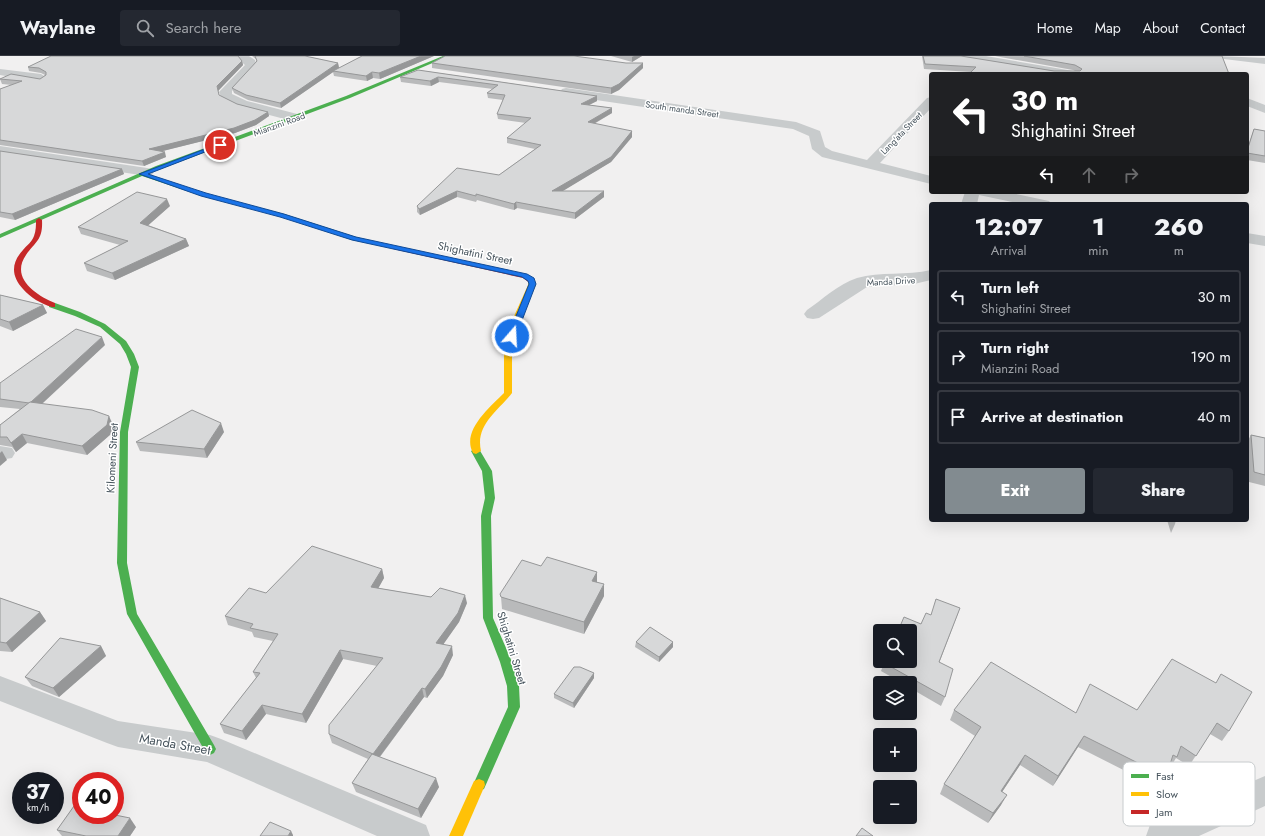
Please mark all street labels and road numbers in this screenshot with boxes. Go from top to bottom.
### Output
street label: South manda Street [645,97,720,121]
street label: Lang'ata Street [877,108,925,157]
street label: Mianzini Road [251,109,307,139]
street label: Shighatini Street [436,237,514,269]
street label: Manda Drive [866,273,916,289]
street label: Kilomeni Street [102,422,122,493]
street label: Shighatini Street [493,609,531,687]
street label: Manda Street [138,728,213,760]

